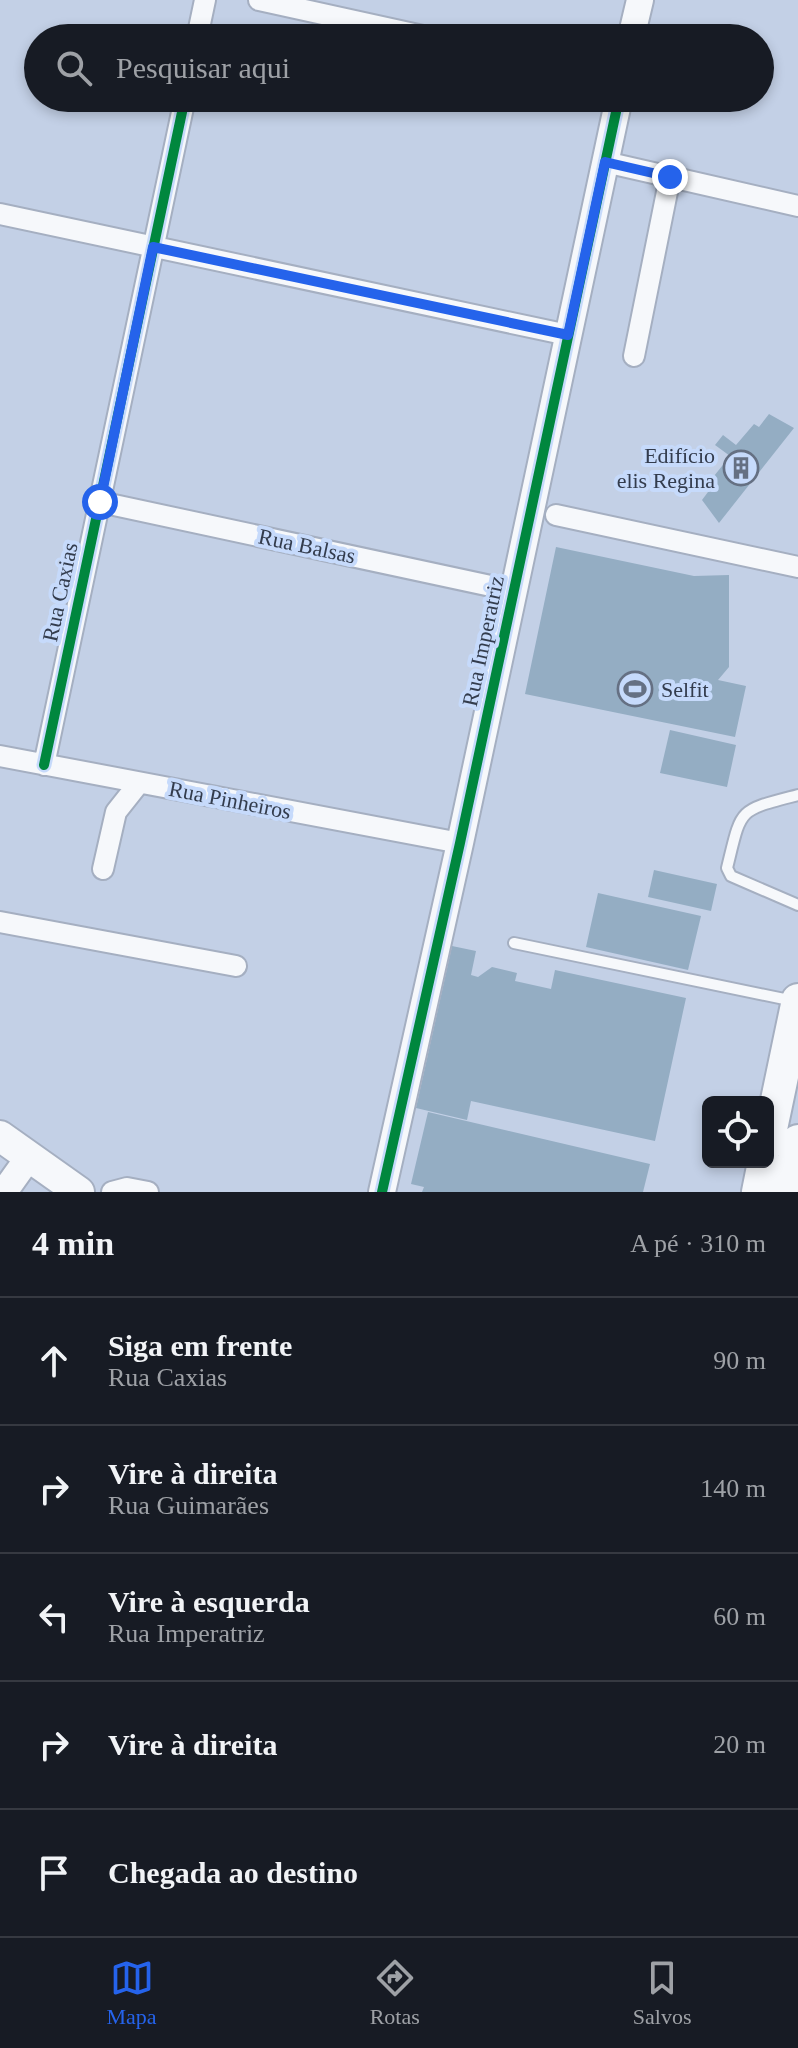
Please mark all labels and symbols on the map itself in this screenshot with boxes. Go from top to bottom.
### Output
route end [652,159,688,195]
place label: Edifício elis Regina [617,443,715,493]
building icon: Edifício elis Regina [722,449,760,487]
route start [82,484,118,520]
street label: Rua Balsas [256,524,358,568]
street label: Rua Caxias [37,540,83,644]
street label: Rua Imperatriz [457,573,509,708]
sports icon: Selfit [616,670,654,708]
place label: Selfit [661,677,709,702]
street label: Rua Pinheiros [167,776,293,824]

